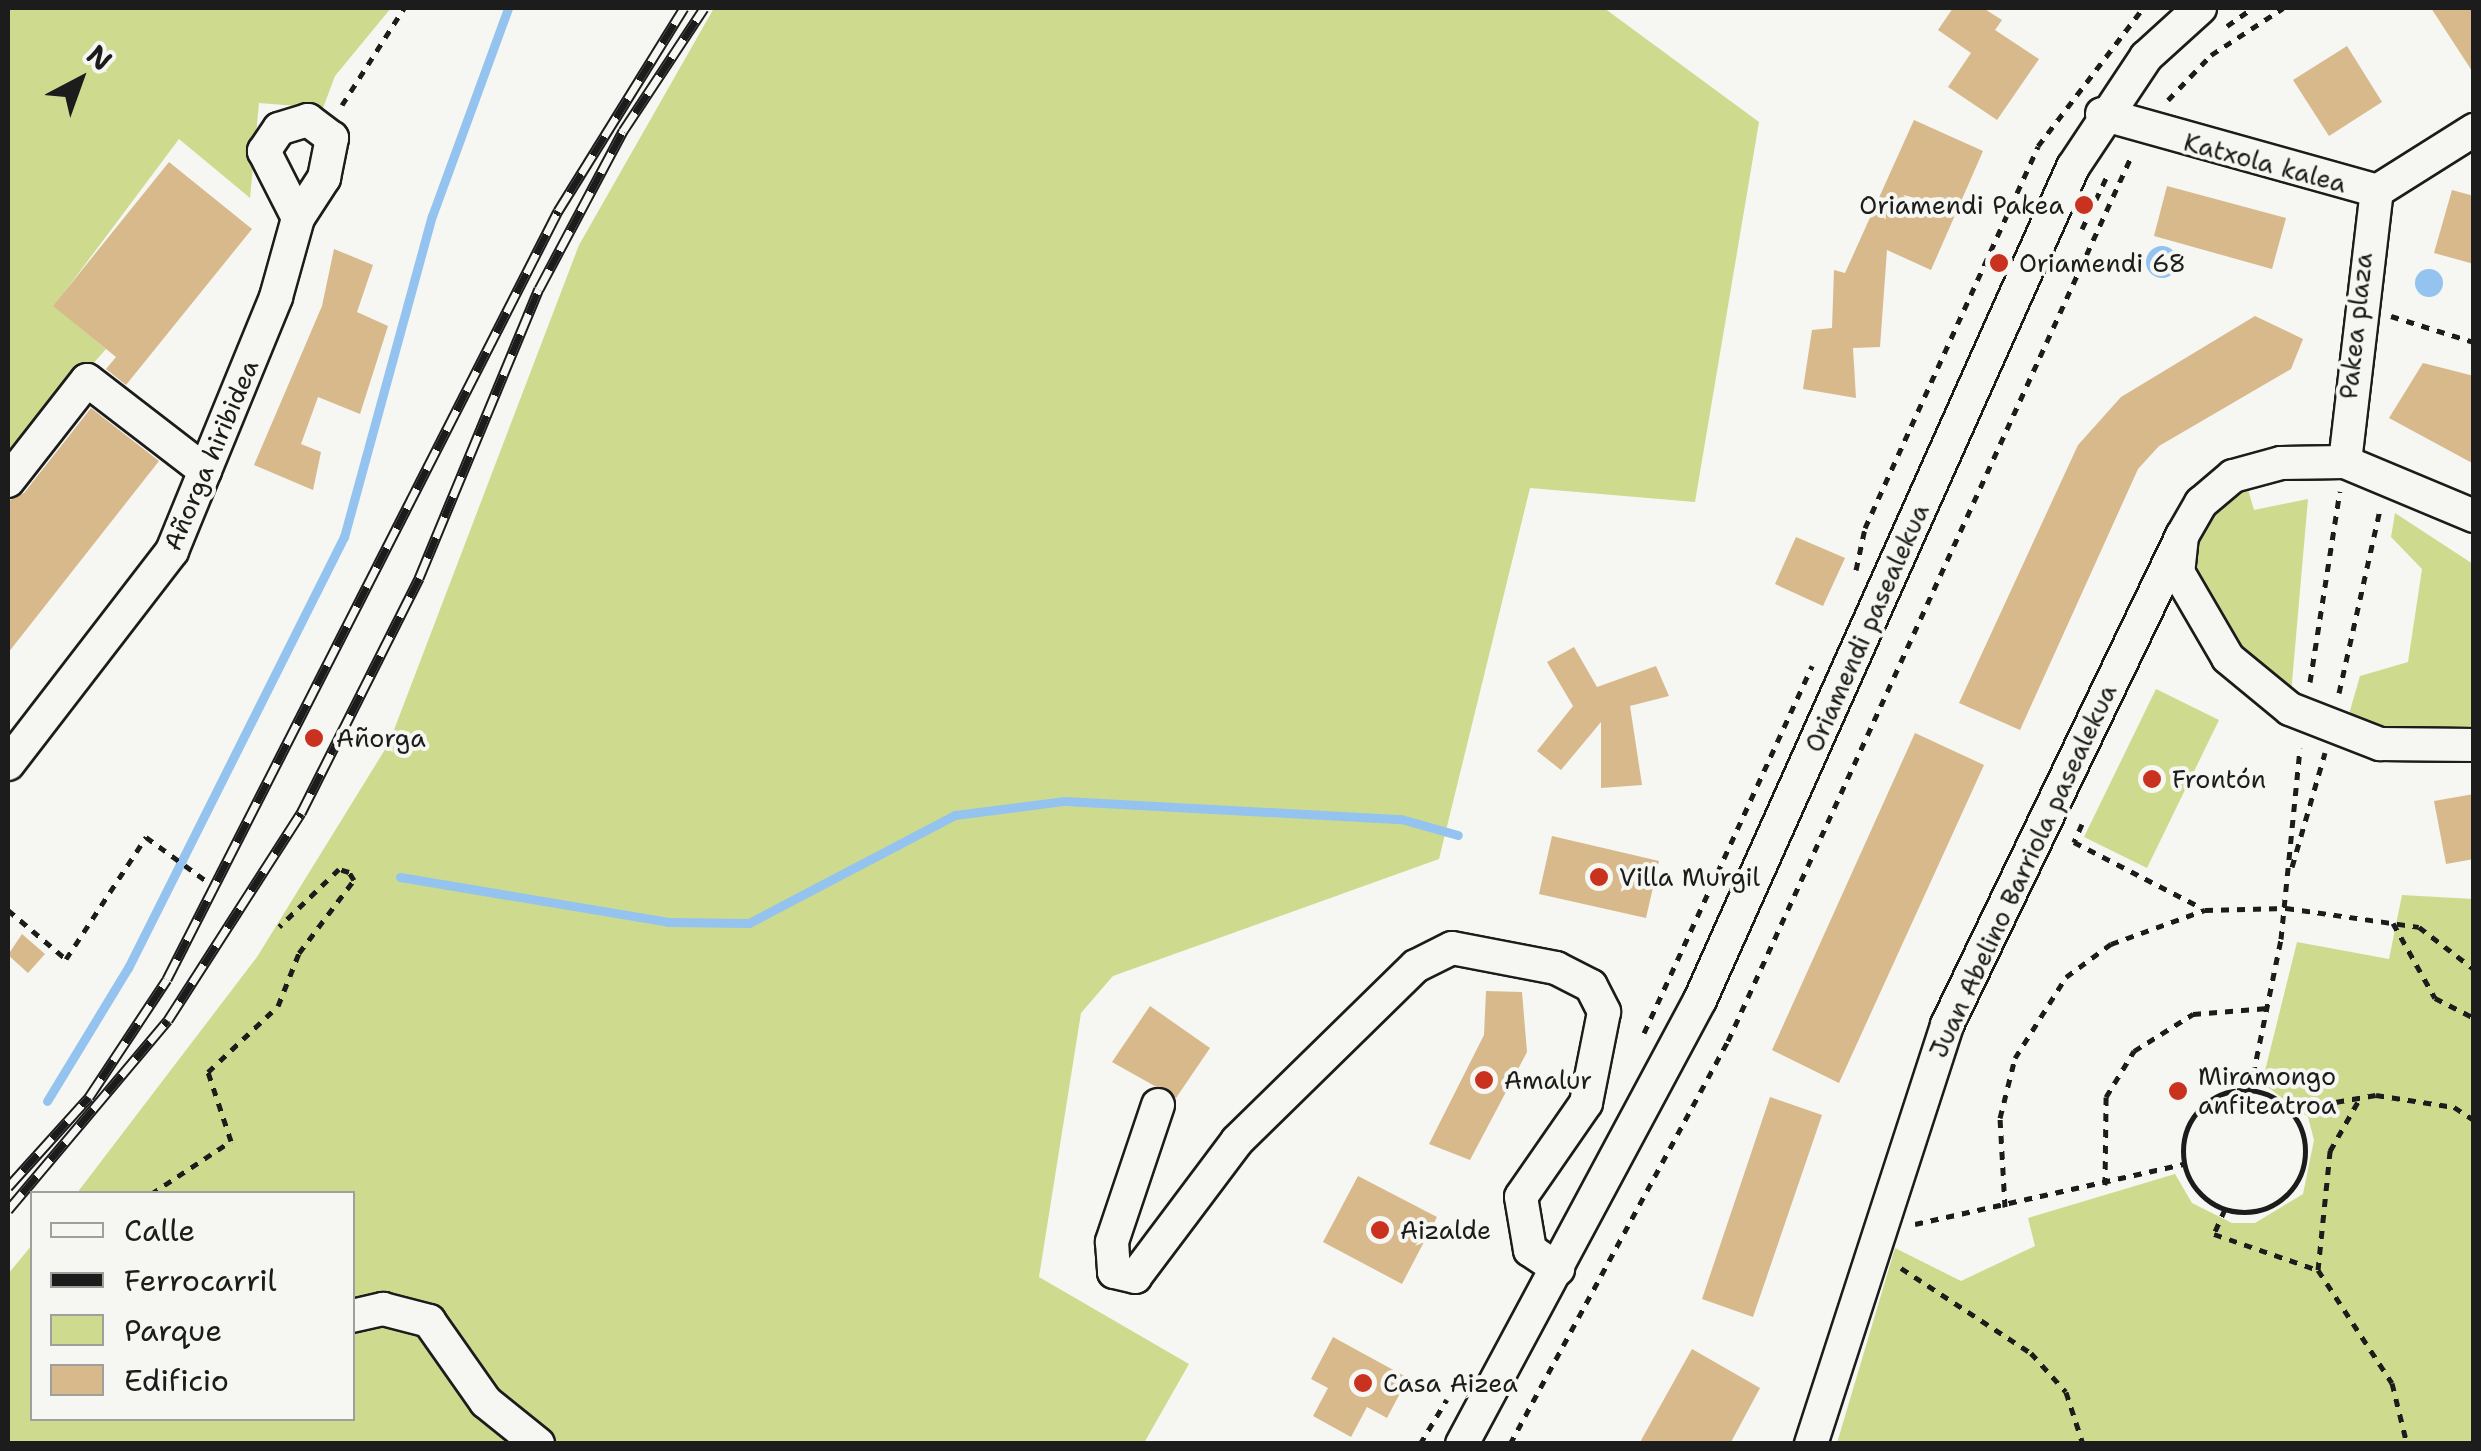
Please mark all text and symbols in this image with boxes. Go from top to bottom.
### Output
north arrow [30,30,130,130]
text: N [79,36,121,79]
street label: Katxola kalea [2180,127,2350,199]
place label: Oriamendi Pakea [1859,190,2064,220]
marker: Oriamendi Pakea [2073,194,2095,216]
place label: Oriamendi 68 [2019,248,2186,278]
street label: Pakea plaza [2333,251,2379,401]
marker: Oriamendi 68 [1988,252,2010,274]
street label: Añorga hiribidea [157,355,265,555]
street label: Oriamendi pasealekua [1799,499,1935,757]
street label: Juan Abelino Barriola pasealekua [1923,679,2123,1063]
place label: Añorga [336,723,426,753]
marker: Añorga [301,725,327,751]
place label: Frontón [2172,764,2266,794]
marker: Frontón [2141,768,2163,790]
place label: Villa Murgil [1619,862,1760,892]
marker: Villa Murgil [1588,866,1610,888]
place label: Miramongo anfiteatroa [2198,1062,2336,1121]
place label: Amalur [1504,1065,1592,1095]
marker: Amalur [1473,1069,1495,1091]
marker: Miramongo anfiteatroa [2167,1080,2189,1102]
legend [30,1191,355,1421]
text: Calle [124,1210,195,1251]
place label: Aizalde [1400,1215,1491,1245]
marker: Aizalde [1369,1219,1391,1241]
text: Ferrocarril [124,1260,277,1301]
text: Parque [124,1310,222,1351]
text: Edificio [124,1360,229,1401]
place label: Casa Aizea [1383,1368,1518,1398]
marker: Casa Aizea [1352,1372,1374,1394]

